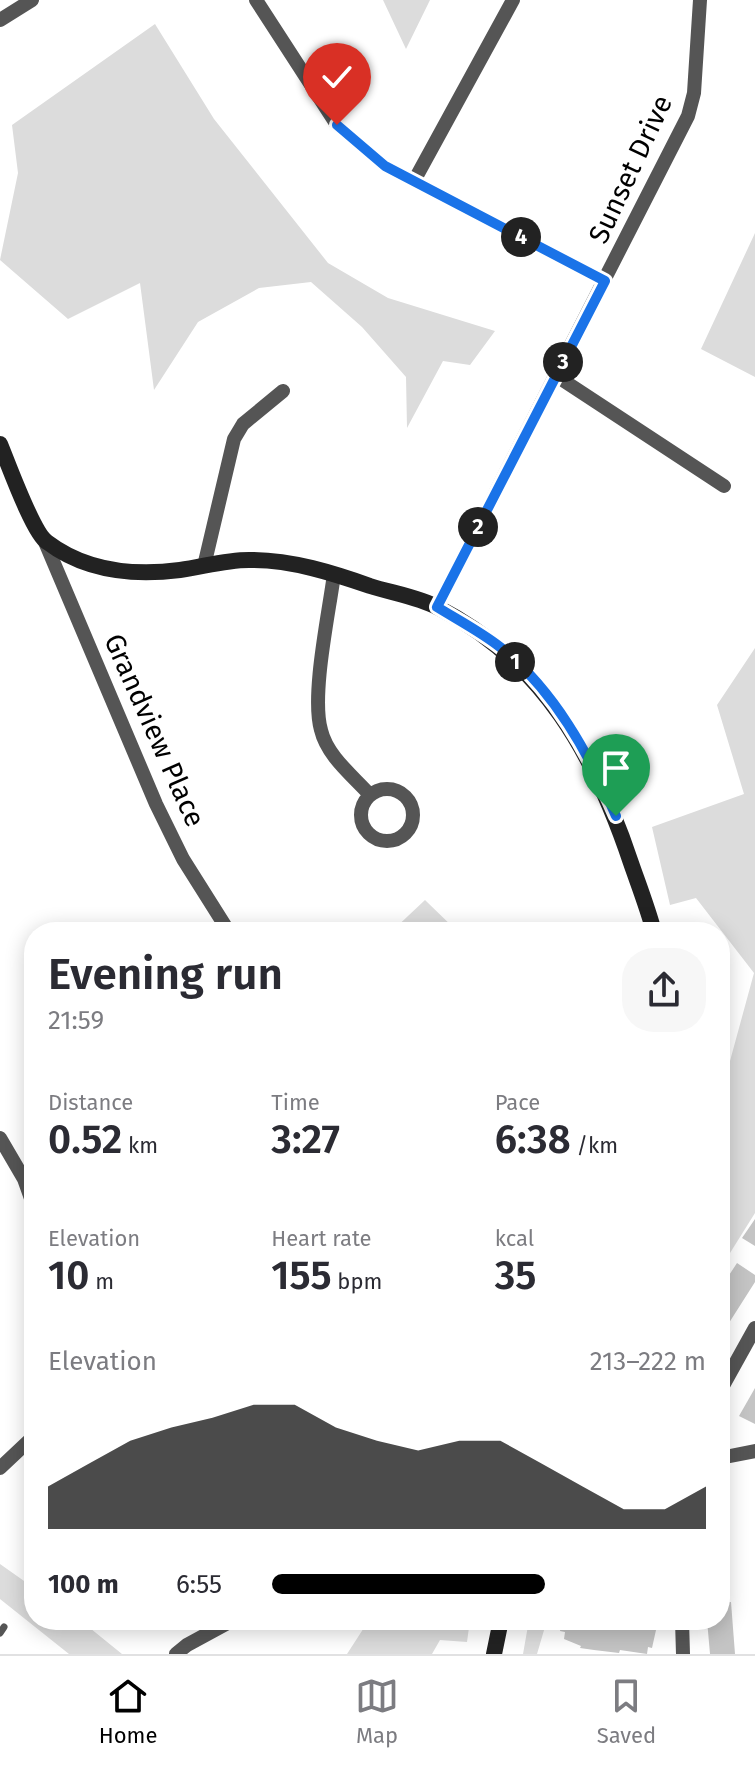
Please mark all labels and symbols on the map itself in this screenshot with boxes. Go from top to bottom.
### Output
pin [303,43,371,125]
street label: Sunset Drive [582,90,679,248]
pin: 4 [501,217,541,257]
pin: 3 [543,342,583,382]
pin: 2 [458,507,498,547]
street label: Grandview Place [97,629,212,832]
pin: 1 [495,642,535,682]
pin [582,734,650,816]

